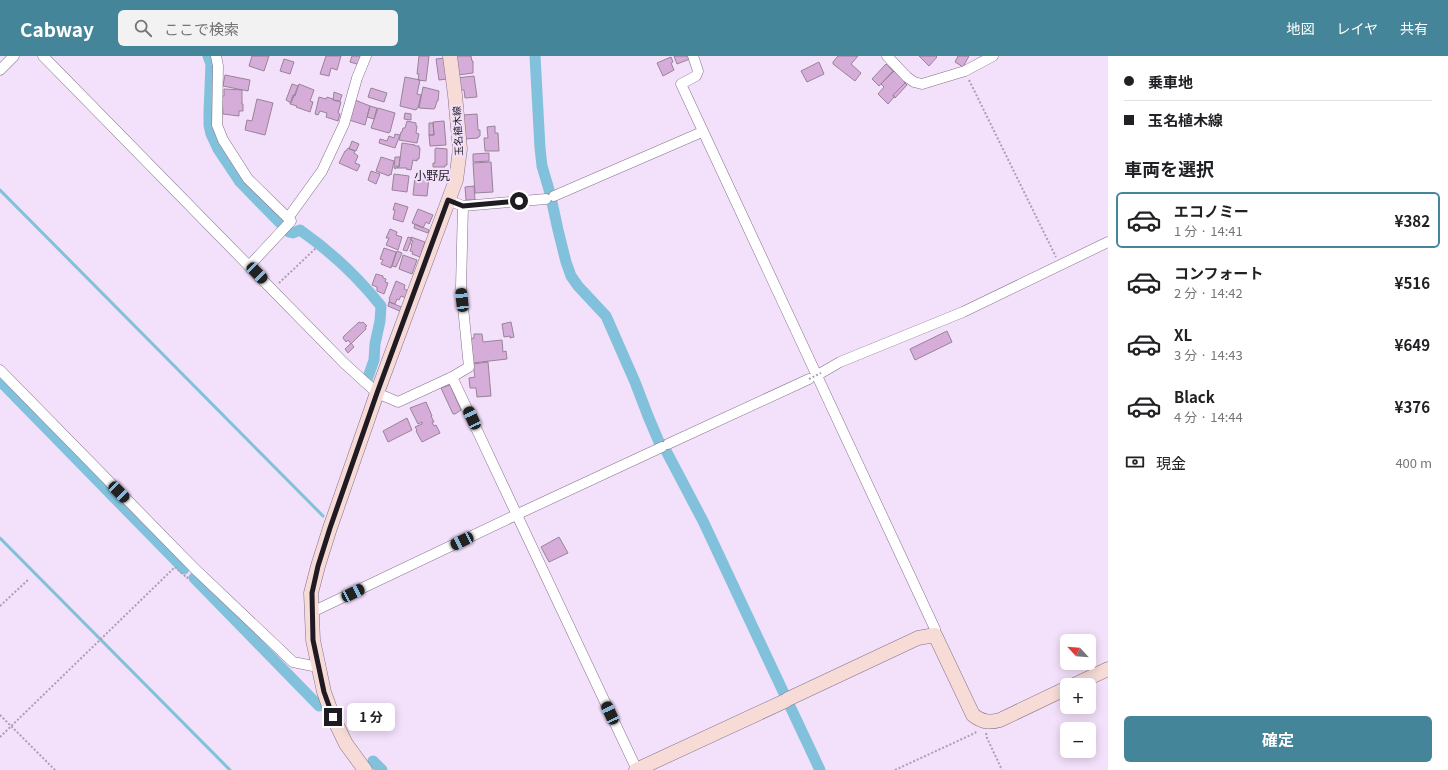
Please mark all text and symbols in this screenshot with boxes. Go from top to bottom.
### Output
search box [118,10,398,46]
text: Cabway [20,15,94,42]
icon: search [132,17,154,39]
text: ここで検索 [164,18,239,39]
text: 地図 [1286,18,1314,38]
text: レイヤ [1336,18,1378,38]
text: 共有 [1400,18,1428,38]
text: 乗車地 [1148,71,1193,92]
street label: 玉名植木線 [448,106,466,156]
text: 玉名植木線 [1148,109,1223,130]
text: 車両を選択 [1124,155,1214,181]
district label: 小野尻 [414,166,450,183]
route start [510,192,528,210]
text: エコノミー [1174,200,1249,221]
icon: car [1126,202,1162,238]
text: ¥382 [1395,210,1430,231]
text: 1 分 · 14:41 [1174,221,1243,240]
car [244,260,270,286]
text: コンフォート [1174,262,1264,283]
icon: car [1126,264,1162,300]
text: ¥516 [1395,272,1430,293]
text: 2 分 · 14:42 [1174,283,1243,302]
car [455,287,469,313]
text: XL [1174,324,1192,345]
icon: car [1126,326,1162,362]
text: ¥649 [1395,334,1430,355]
text: 3 分 · 14:43 [1174,345,1243,364]
text: Black [1174,386,1215,407]
icon: car [1126,388,1162,424]
text: ¥376 [1395,396,1430,417]
car [461,405,483,431]
text: 4 分 · 14:44 [1174,407,1243,426]
icon: cash [1124,451,1146,473]
text: 現金 [1156,452,1186,473]
text: 400 m [1395,453,1432,472]
car [106,479,132,505]
car [449,530,475,552]
car [340,582,366,604]
north arrow [1060,634,1096,670]
map controls [1060,634,1096,758]
button: + [1060,678,1096,714]
car [599,700,621,726]
callout: 1 分 [347,703,395,731]
text: 1 分 [359,707,383,726]
route end [324,708,342,726]
button: 確定 [1124,716,1432,762]
button: − [1060,722,1096,758]

